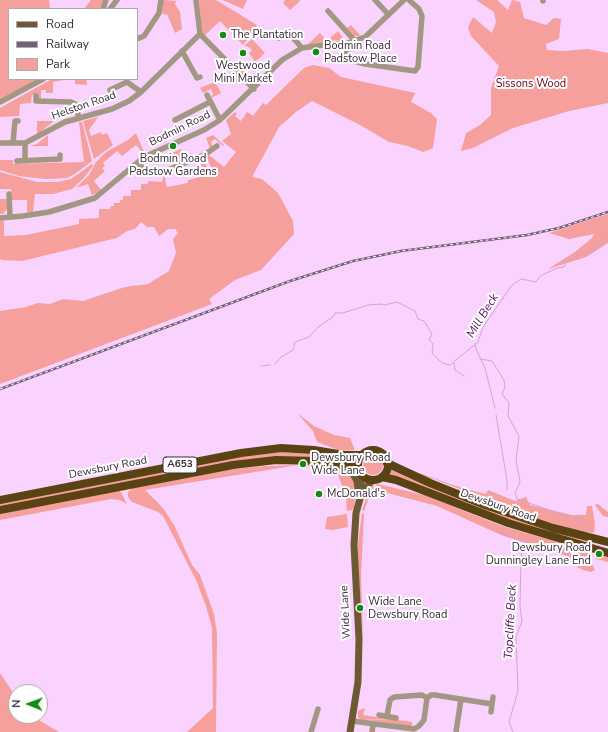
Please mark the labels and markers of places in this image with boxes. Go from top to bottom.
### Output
place label: The Plantation [231,28,303,42]
marker: The Plantation [218,30,228,40]
place label: Bodmin Road Padstow Place [324,39,397,65]
marker: Bodmin Road Padstow Place [311,47,321,57]
marker: Westwood Mini Market [238,48,248,58]
place label: Westwood Mini Market [214,59,272,85]
marker: Bodmin Road Padstow Gardens [168,141,178,151]
place label: Bodmin Road Padstow Gardens [129,152,217,178]
place label: Dewsbury Road Wide Lane [311,451,390,477]
marker: Dewsbury Road Wide Lane [298,459,308,469]
place label: McDonald's [327,487,385,501]
marker: McDonald's [314,489,324,499]
place label: Dewsbury Road Dunningley Lane End [486,541,591,567]
marker: Dewsbury Road Dunningley Lane End [594,549,604,559]
place label: Wide Lane Dewsbury Road [368,595,447,621]
marker: Wide Lane Dewsbury Road [355,603,365,613]

